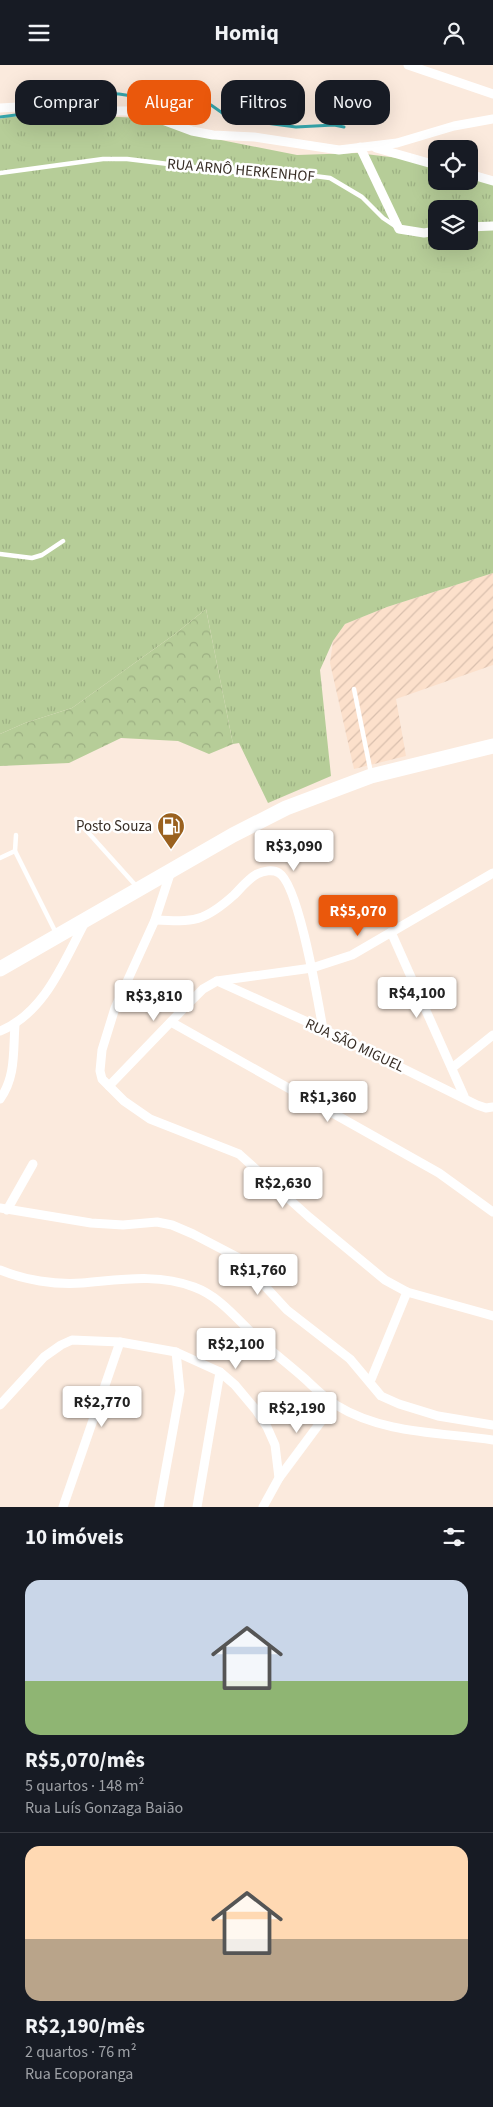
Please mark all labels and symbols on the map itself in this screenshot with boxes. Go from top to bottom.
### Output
street label: RUA ARNÔ HERKENHOF [166,154,316,187]
fuel station icon: Posto Souza [156,811,186,850]
place label: Posto Souza [76,816,152,837]
pin: R$3,090 [248,829,340,872]
pin: R$5,070 [312,895,404,937]
pin: R$4,100 [371,977,463,1019]
pin: R$3,810 [108,979,200,1022]
street label: RUA SÃO MIGUEL [302,1013,408,1078]
pin: R$1,360 [282,1081,374,1123]
pin: R$2,630 [237,1167,329,1209]
pin: R$1,760 [212,1253,304,1296]
pin: R$2,100 [190,1327,282,1370]
pin: R$2,770 [56,1385,148,1428]
pin: R$2,190 [251,1391,343,1434]

